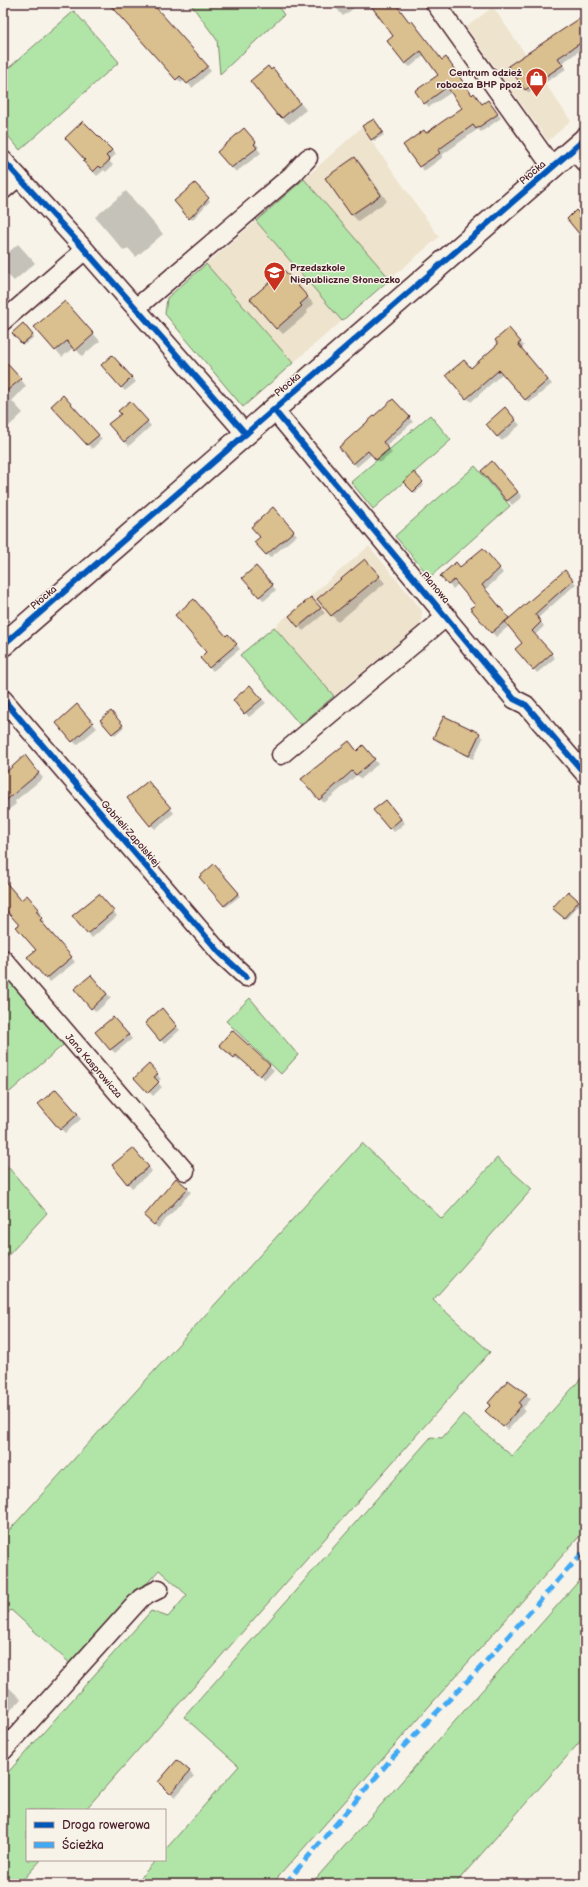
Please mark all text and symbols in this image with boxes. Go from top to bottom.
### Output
shop icon: Centrum odzież robocza BHP ppoż [524,65,550,98]
place label: Centrum odzież robocza BHP ppoż [437,67,523,91]
street label: Płocka [517,158,548,187]
school or university icon: Przedszkole Niepubliczne Słoneczko [261,260,287,293]
place label: Przedszkole Niepubliczne Słoneczko [290,262,401,286]
street label: Płocka [272,370,303,399]
street label: Planowa [419,569,452,606]
street label: Płocka [28,583,59,612]
street label: Gabrieli Zapolskiej [98,798,162,869]
street label: Jana Kasprowicza [62,1031,125,1101]
legend [26,1809,166,1861]
text: Droga rowerowa [62,1818,150,1833]
text: Ścieżka [62,1836,104,1853]

